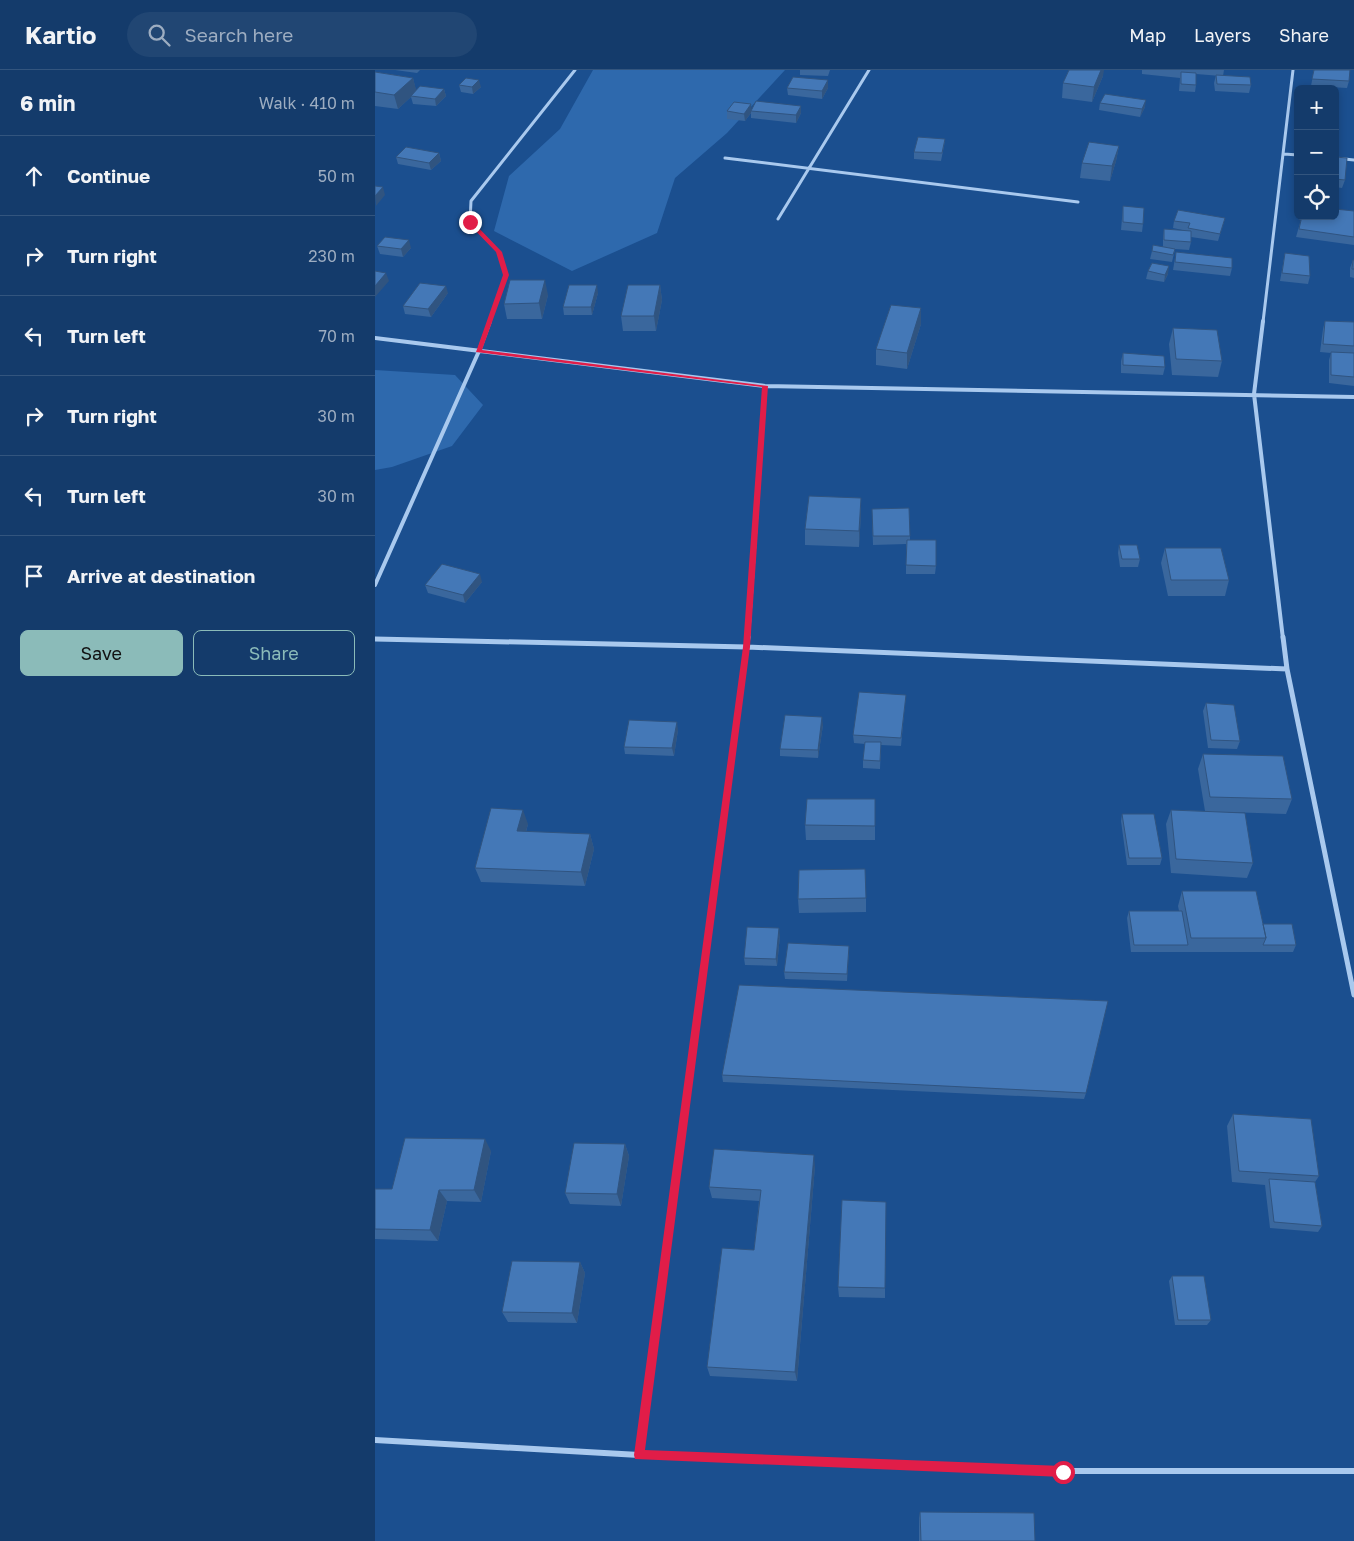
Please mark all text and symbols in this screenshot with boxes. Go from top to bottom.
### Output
search box [127,12,477,57]
text: Kartio [25,20,97,49]
icon: search [145,21,173,49]
text: Search here [185,23,293,46]
text: Map [1129,24,1166,46]
text: Layers [1194,24,1251,46]
text: Share [1279,24,1329,46]
map controls [1294,85,1339,220]
button: + [1294,85,1339,130]
text: 6 min [20,90,75,116]
text: Walk · 410 m [259,93,355,113]
button: − [1294,130,1339,175]
icon: ahead [20,162,48,190]
text: Continue [67,164,150,187]
text: 50 m [318,166,355,186]
button: locate [1294,175,1339,220]
route end [459,211,482,234]
icon: right [20,242,48,270]
text: Turn right [67,244,157,267]
text: 230 m [308,246,355,266]
icon: left [20,322,48,350]
text: Turn left [67,324,146,347]
text: 70 m [318,326,355,346]
icon: right [20,402,48,430]
text: Turn right [67,404,157,427]
text: 30 m [318,406,355,426]
icon: left [20,482,48,510]
text: Turn left [67,484,146,507]
text: 30 m [318,486,355,506]
icon: arrive [20,562,48,590]
text: Arrive at destination [67,564,255,587]
button: Save [20,630,183,676]
button: Share [193,630,355,676]
route start [1052,1461,1075,1484]

